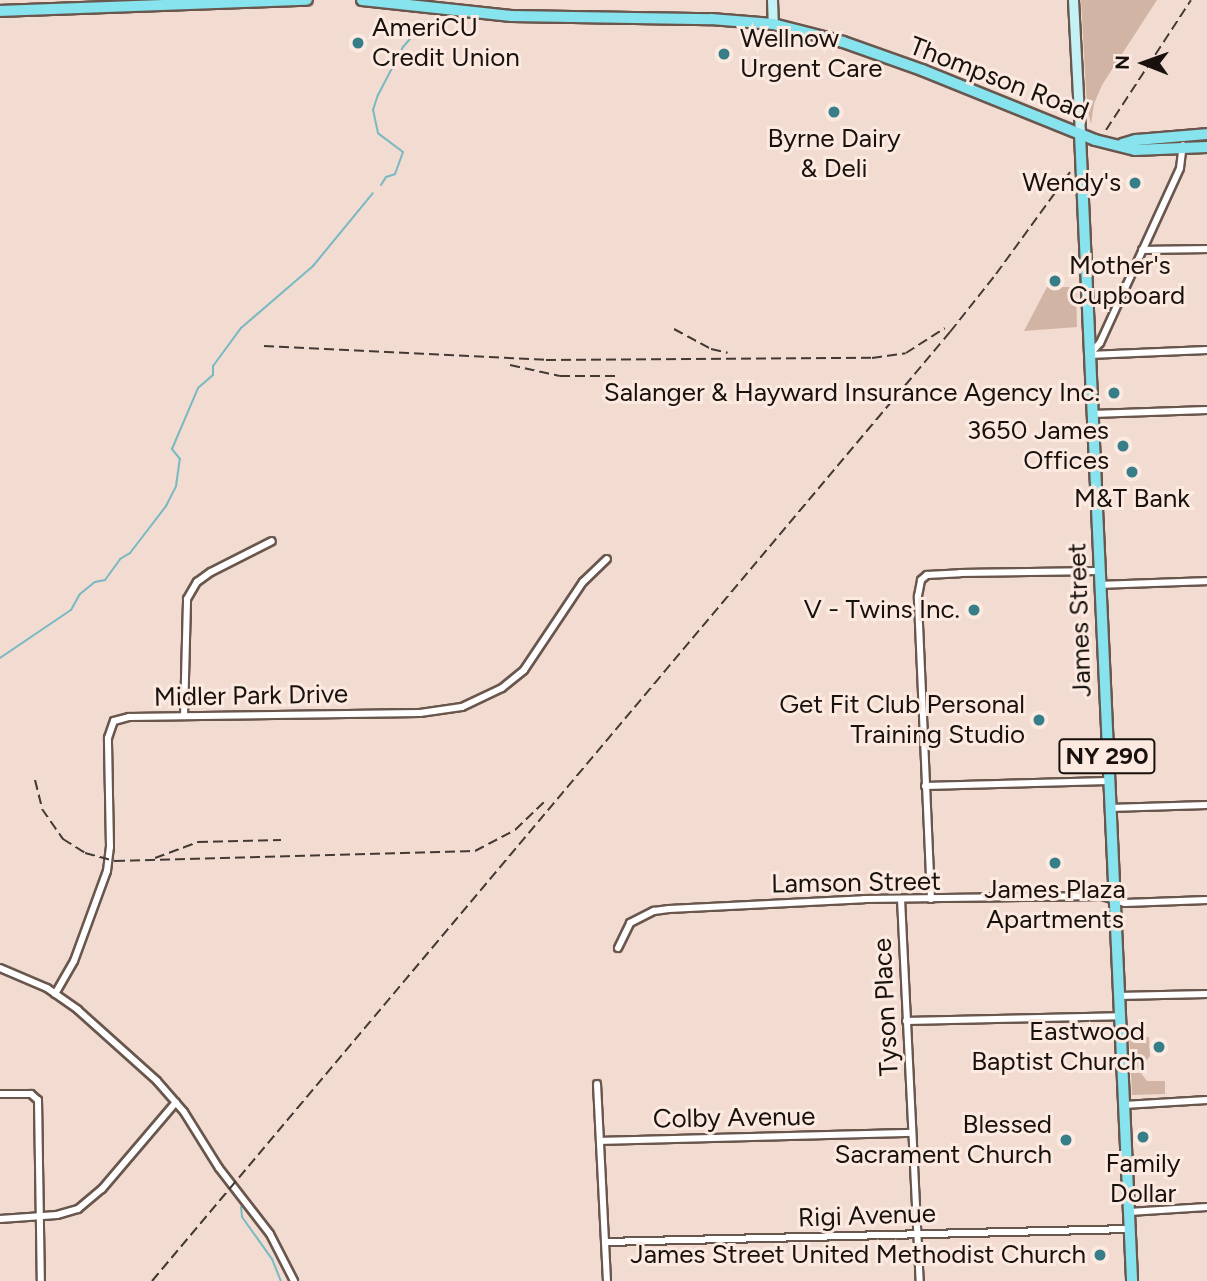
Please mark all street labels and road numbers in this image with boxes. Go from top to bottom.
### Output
street label: Thompson Road [905,30,1093,128]
street label: James Street [1062,542,1098,698]
street label: Midler Park Drive [154,679,348,713]
road number: NY 290 [1058,736,1156,776]
street label: Lamson Street [771,866,941,900]
street label: Tyson Place [867,937,905,1077]
street label: Colby Avenue [653,1101,815,1135]
street label: Rigi Avenue [798,1198,936,1234]

